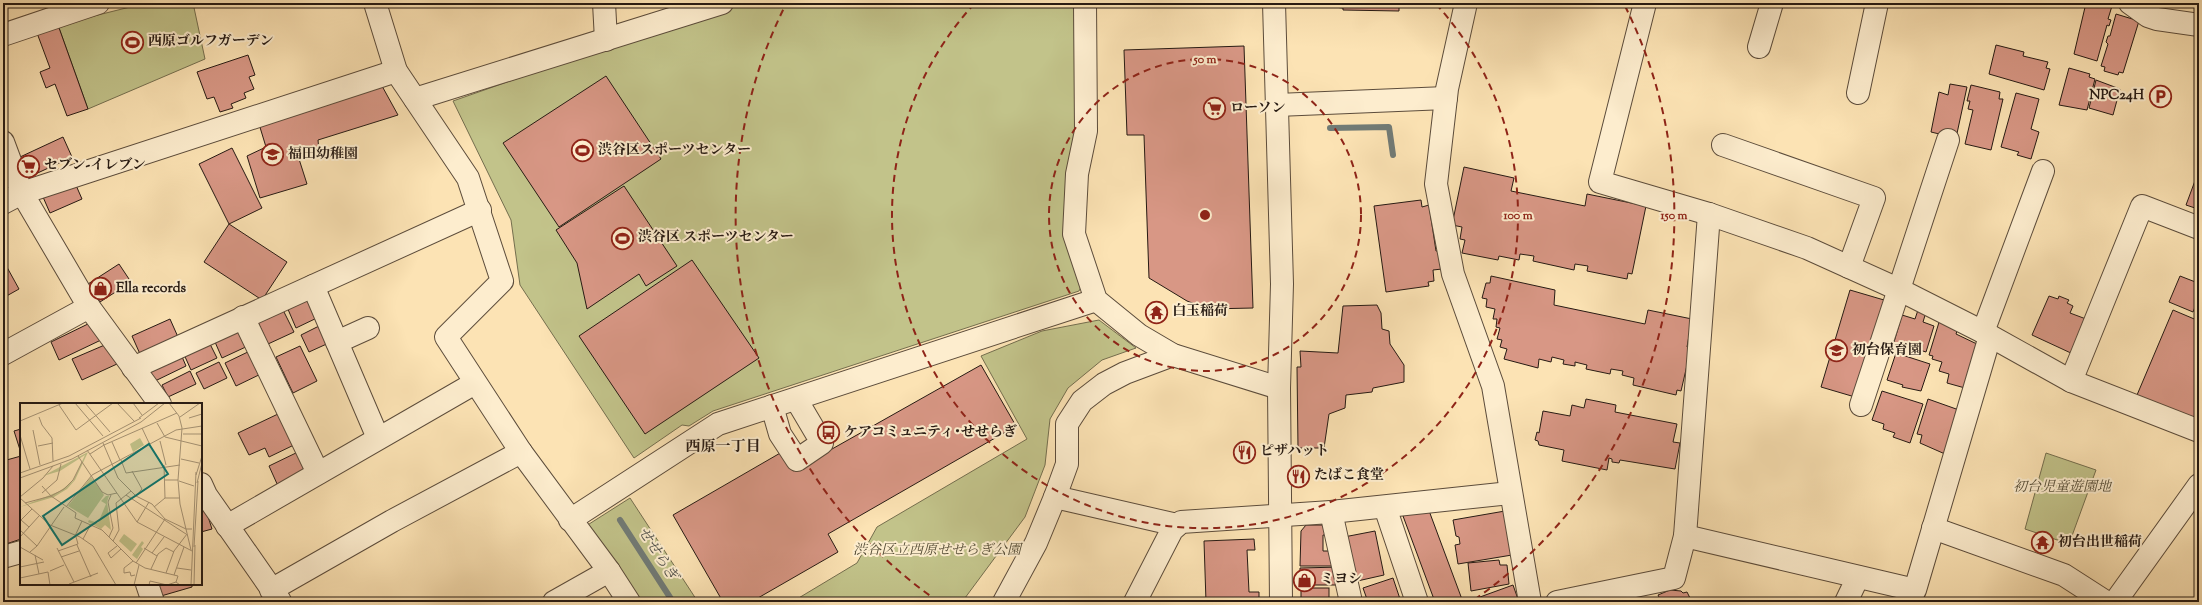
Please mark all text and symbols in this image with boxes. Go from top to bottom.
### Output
sports icon: 西原ゴルフガーデン [120,29,146,55]
place label: 西原ゴルフガーデン [148,32,274,52]
text: 50 m [1193,51,1217,69]
parking icon: NPC24H [2147,83,2173,109]
place label: NPC24H [2089,86,2145,106]
supermarket icon: ローソン [1202,96,1228,122]
place label: ローソン [1230,99,1285,119]
sports icon: 渋谷区スポーツセンター [569,138,595,164]
place label: 渋谷区スポーツセンター [598,141,751,161]
school or university icon: 福田幼稚園 [259,142,285,168]
place label: 福田幼稚園 [288,145,358,165]
supermarket icon: セブン-イレブン [16,153,42,179]
place label: セブン-イレブン [44,156,146,176]
text: 100 m [1502,207,1533,225]
text: 150 m [1659,207,1688,225]
centre of rings [1198,208,1212,222]
sports icon: 渋谷区 スポーツセンター [610,225,636,251]
place label: 渋谷区 スポーツセンター [638,228,794,248]
shop icon: Ella records [87,276,113,302]
place label: Ella records [116,279,187,299]
temple icon: 白玉稲荷 [1144,299,1170,325]
place label: 白玉稲荷 [1172,302,1228,322]
school or university icon: 初台保育園 [1824,338,1850,364]
place label: 初台保育園 [1852,341,1922,361]
inset map [20,403,202,585]
bus stop icon: ケアコミュニティ･せせらぎ [816,420,842,446]
place label: ケアコミュニティ･せせらぎ [844,423,1017,443]
district label: 西原一丁目 [685,437,761,458]
restaurant icon: ピザハット [1231,439,1257,465]
place label: ピザハット [1260,442,1329,462]
restaurant icon: たばこ食堂 [1285,463,1311,489]
place label: たばこ食堂 [1314,466,1384,486]
park label: 初台児童遊園地 [2013,478,2113,498]
water label: せせらぎ [632,523,684,587]
temple icon: 初台出世稲荷 [2030,530,2056,556]
place label: 初台出世稲荷 [2058,533,2142,553]
park label: 渋谷区立西原せせらぎ公園 [853,541,1023,561]
shop icon: ミヨシ [1292,567,1318,593]
place label: ミヨシ [1320,570,1362,590]

